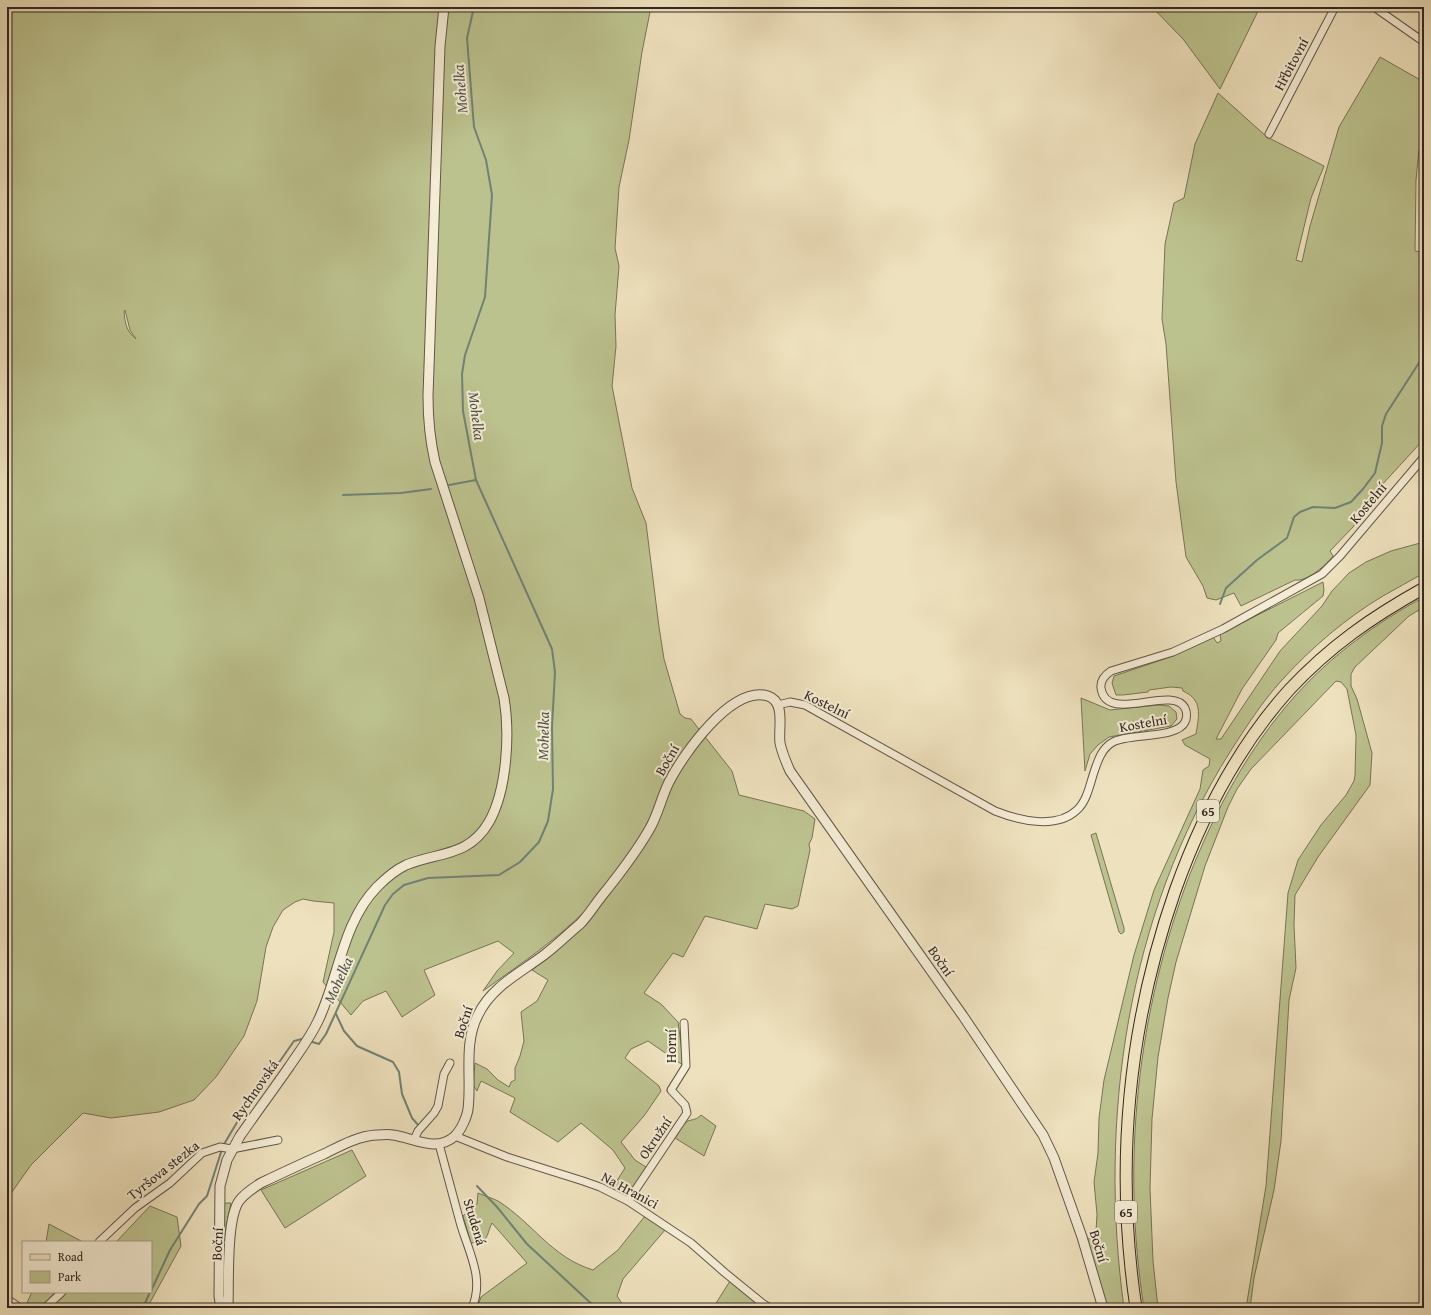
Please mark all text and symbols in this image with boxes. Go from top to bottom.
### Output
street label: Hřbitovní [1269,33,1314,94]
water label: Mohelka [447,64,473,114]
water label: Mohelka [464,391,490,442]
street label: Kostelní [1345,477,1392,528]
street label: Kostelní [801,684,854,724]
street label: Kostelní [1118,709,1170,737]
water label: Mohelka [532,711,554,761]
street label: Boční [650,740,684,779]
road number: 65 [1197,800,1219,822]
street label: Boční [923,942,959,981]
water label: Mohelka [318,953,358,1007]
street label: Boční [448,1002,478,1041]
street label: Horní [661,1028,681,1063]
street label: Rychnovská [227,1055,283,1124]
street label: Okružní [634,1112,677,1163]
street label: Tyršova stezka [123,1135,203,1204]
street label: Na Hranici [598,1167,662,1213]
street label: Studená [458,1196,492,1248]
road number: 65 [1115,1201,1137,1223]
street label: Boční [206,1226,228,1261]
street label: Boční [1085,1227,1114,1266]
legend [22,1241,152,1293]
text: Road [58,1248,84,1265]
text: Park [58,1268,82,1285]

